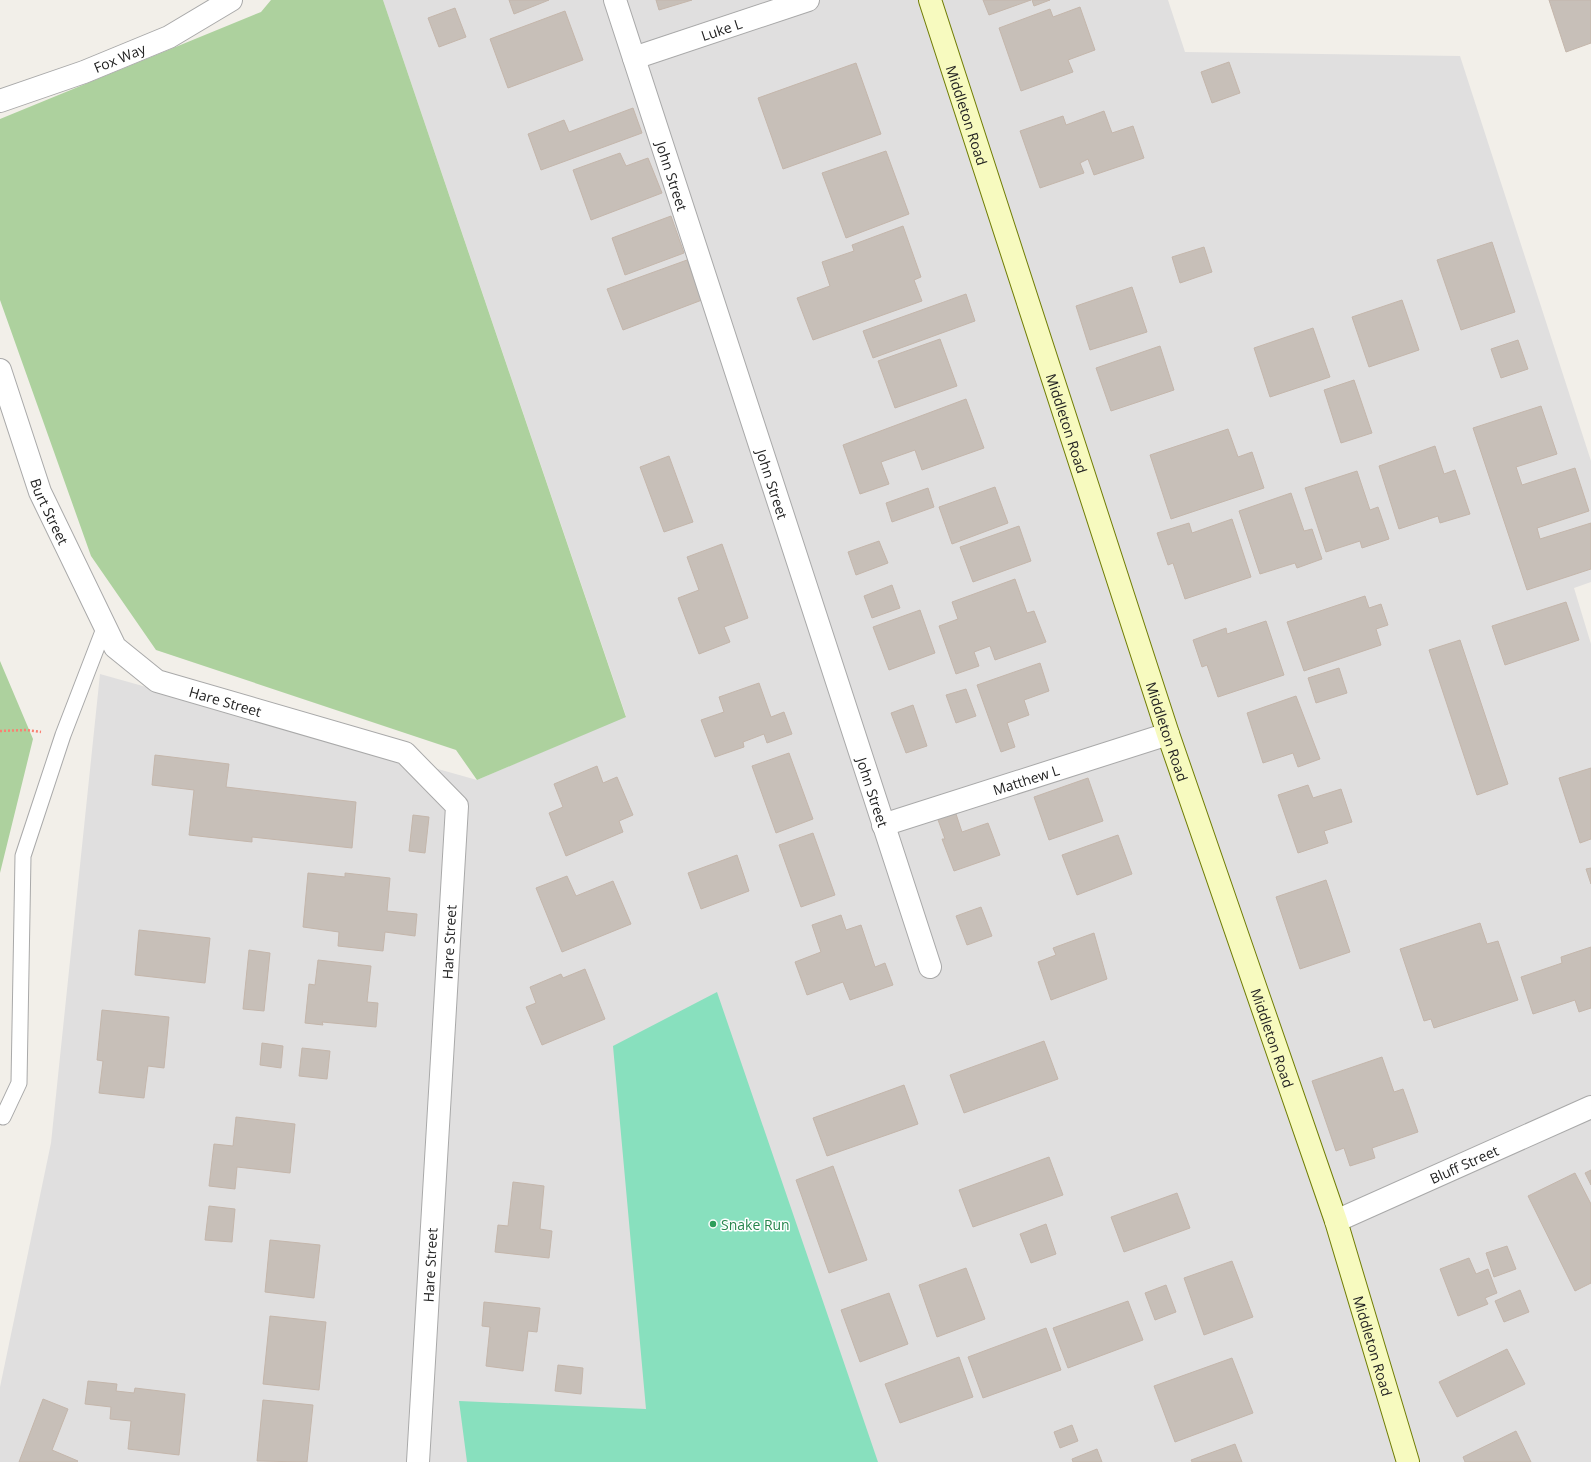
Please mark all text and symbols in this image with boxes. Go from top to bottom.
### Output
street label: Luke L [698,13,744,45]
street label: Fox Way [91,38,149,77]
street label: Middleton Road [942,63,992,167]
street label: John Street [651,137,693,213]
street label: Middleton Road [1042,371,1092,476]
street label: John Street [752,445,793,521]
street label: Burt Street [27,476,73,548]
street label: Middleton Road [1142,679,1193,784]
street label: Hare Street [187,681,264,720]
street label: John Street [852,753,893,829]
street label: Matthew L [990,760,1061,799]
street label: Hare Street [438,904,460,980]
street label: Middleton Road [1247,986,1299,1090]
street label: Bluff Street [1426,1140,1501,1188]
place label: Snake Run [721,1215,790,1234]
marker: Snake Run [708,1219,718,1229]
street label: Hare Street [419,1227,441,1303]
street label: Middleton Road [1349,1293,1397,1398]

